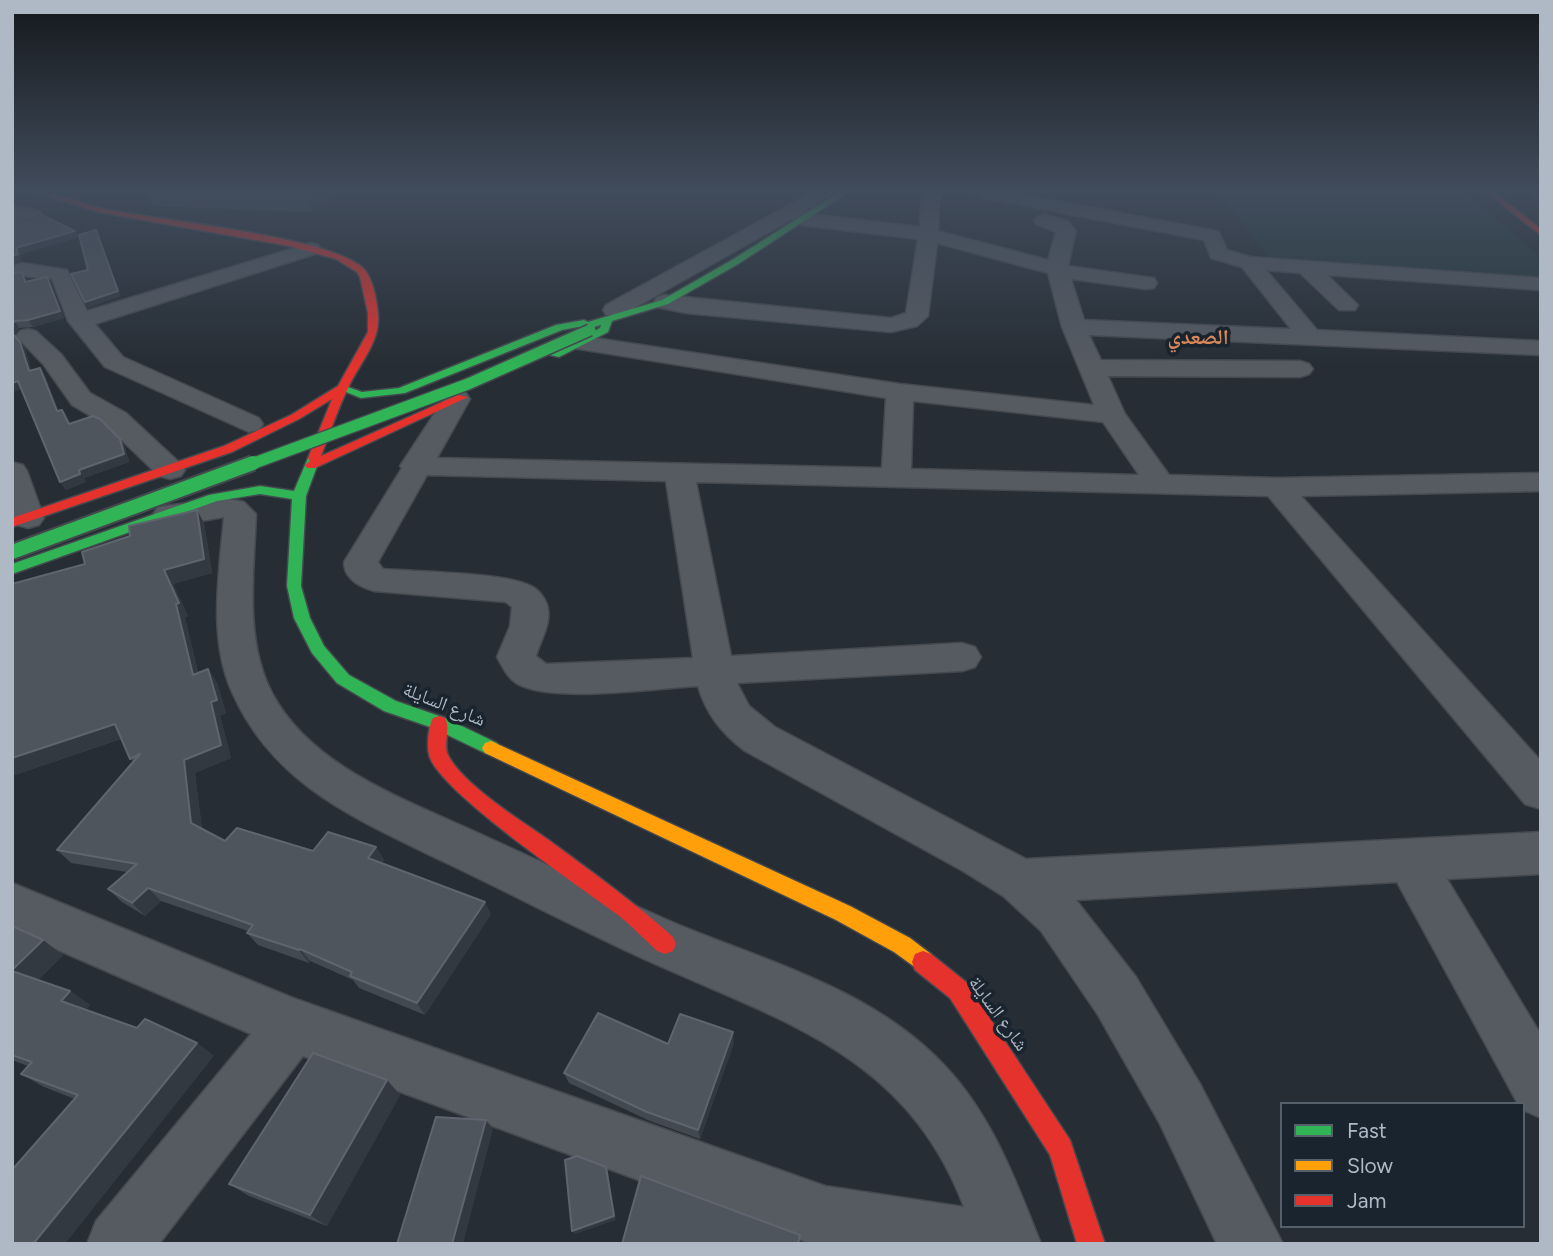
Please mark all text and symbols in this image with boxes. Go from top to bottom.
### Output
district label: الصعدي [1167,325,1229,351]
street label: شارع السايلة [400,678,488,732]
street label: شارع السايلة [963,972,1033,1056]
legend [1280,1102,1525,1228]
text: Fast [1347,1118,1387,1143]
text: Slow [1347,1153,1393,1178]
text: Jam [1347,1188,1386,1213]

